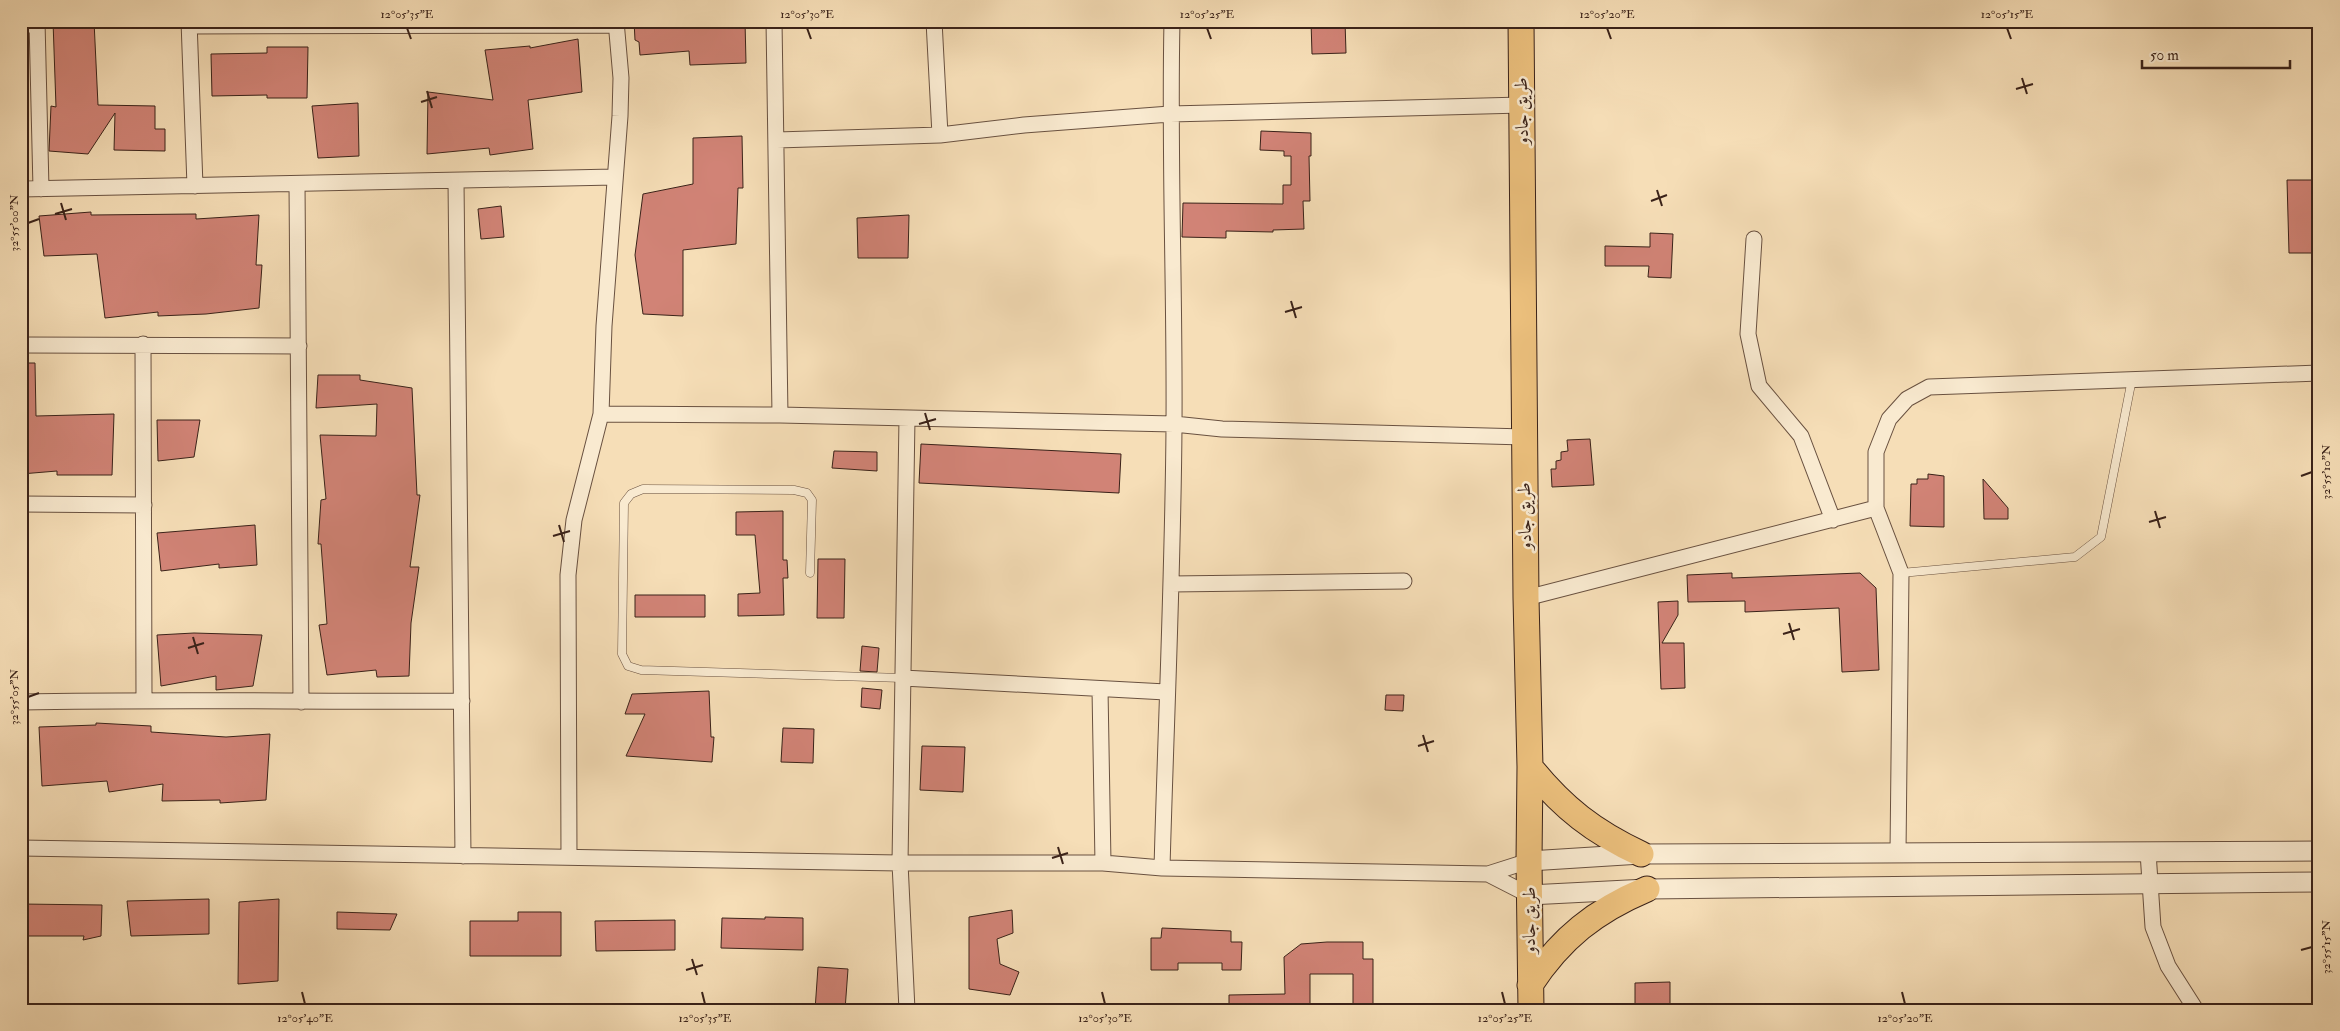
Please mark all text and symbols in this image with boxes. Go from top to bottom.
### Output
text: 12°05'35"E [381,7,434,22]
text: 12°05'30"E [780,7,834,22]
text: 12°05'25"E [1180,7,1235,22]
text: 12°05'20"E [1579,7,1635,22]
text: 12°05'15"E [1981,7,2034,22]
scale bar [2142,38,2290,70]
text: 50 m [2150,46,2179,65]
street label: طريق جادو [1510,77,1534,147]
text: 32°55'00"N [7,194,22,251]
text: 32°55'10"N [2319,444,2334,499]
street label: طريق جادو [1513,482,1537,552]
text: 32°55'05"N [7,669,22,725]
street label: طريق جادو [1518,886,1541,956]
text: 32°55'15"N [2319,920,2334,974]
text: 12°05'40"E [277,1011,333,1026]
text: 12°05'35"E [679,1011,732,1026]
text: 12°05'30"E [1078,1011,1132,1026]
text: 12°05'25"E [1478,1011,1533,1026]
text: 12°05'20"E [1877,1011,1933,1026]

